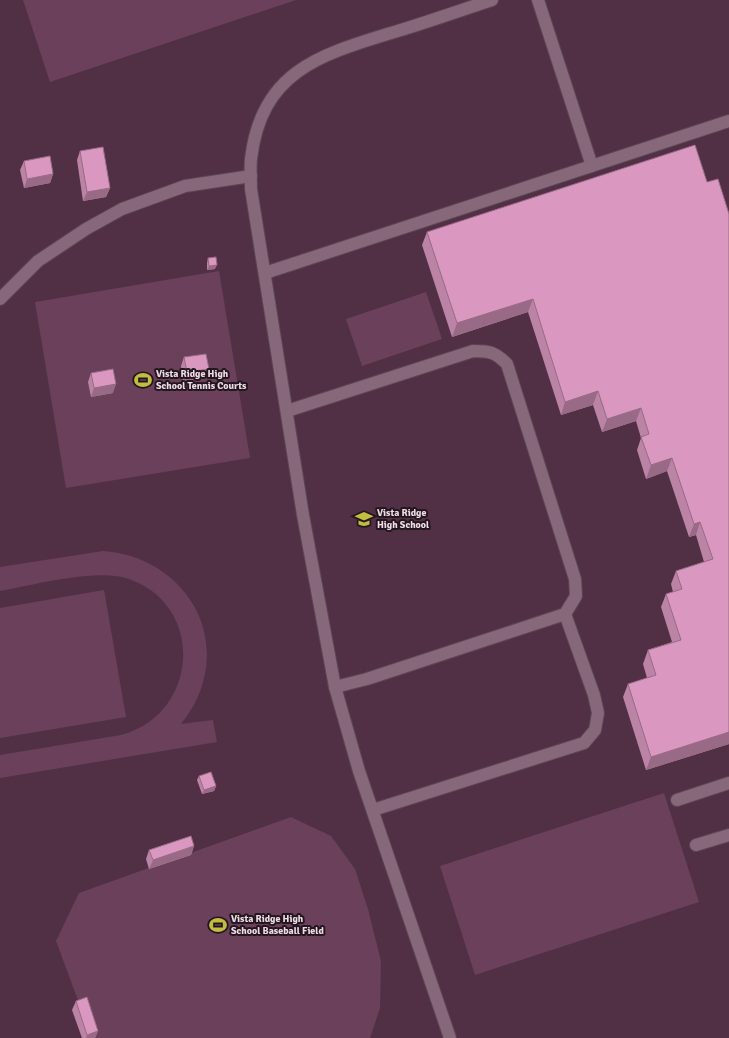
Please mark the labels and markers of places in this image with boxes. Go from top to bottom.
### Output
place label: Vista Ridge High School Tennis Courts [156,368,247,392]
sports icon: Vista Ridge High School Tennis Courts [133,370,153,390]
place label: Vista Ridge High School [377,507,429,531]
school or university icon: Vista Ridge High School [354,509,374,529]
place label: Vista Ridge High School Baseball Field [231,913,324,937]
sports icon: Vista Ridge High School Baseball Field [208,915,228,935]

